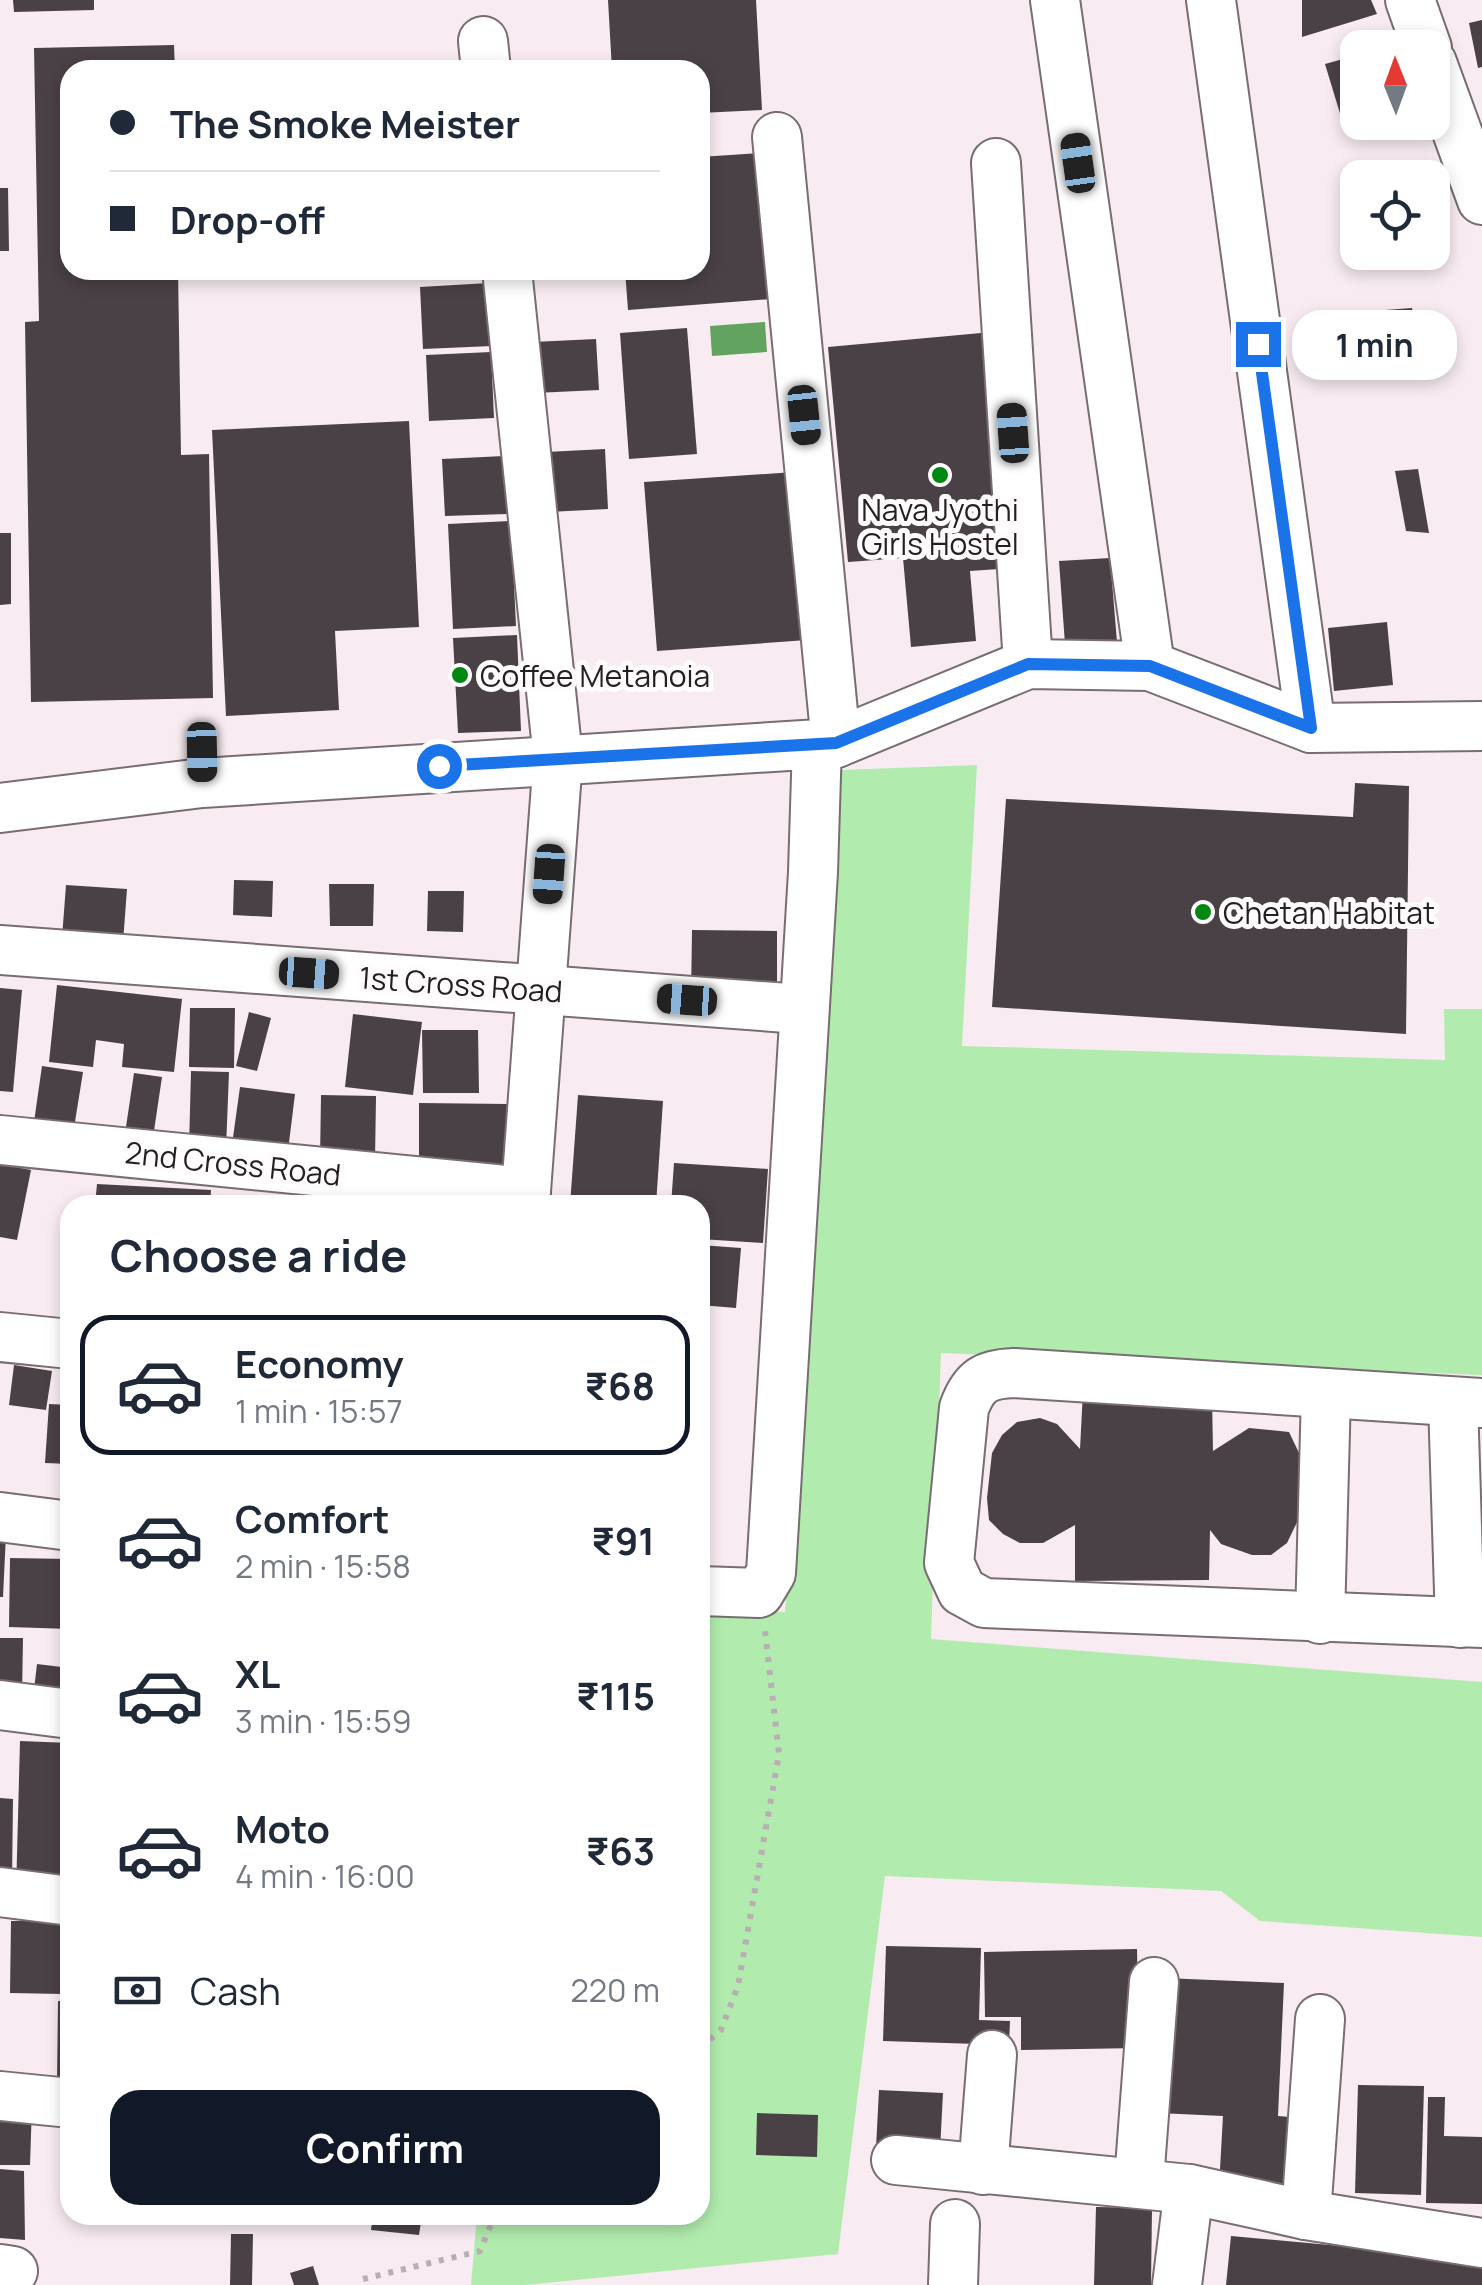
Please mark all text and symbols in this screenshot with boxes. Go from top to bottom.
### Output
north arrow [1340,30,1450,140]
map controls [1340,30,1450,270]
text: The Smoke Meister [170,97,520,149]
car [1059,131,1097,195]
button: locate [1340,160,1450,270]
text: Drop-off [170,193,325,245]
callout: 1 min [1293,309,1458,379]
route end [1236,322,1281,367]
text: 1 min [1335,323,1414,367]
car [786,384,822,446]
car [996,402,1030,464]
marker: Nava Jyothi Girls Hostel [929,464,951,486]
place label: Nava Jyothi Girls Hostel [861,489,1019,564]
place label: Coffee Metanoia [480,655,710,696]
marker: Coffee Metanoia [449,664,471,686]
car [186,722,218,782]
route start [417,744,462,789]
car [532,843,566,905]
place label: Chetan Habitat [1223,892,1435,933]
marker: Chetan Habitat [1192,901,1214,923]
car [278,956,340,990]
street label: 1st Cross Road [358,956,564,1012]
car [656,983,718,1017]
street label: 2nd Cross Road [123,1131,343,1195]
text: Choose a ride [110,1224,407,1286]
text: Economy [235,1337,404,1389]
icon: car [115,1340,205,1430]
text: ₹68 [585,1359,655,1411]
text: 1 min · 15:57 [235,1389,403,1433]
text: Comfort [235,1492,389,1544]
icon: car [115,1495,205,1585]
text: ₹91 [591,1514,655,1566]
text: 2 min · 15:58 [235,1544,411,1588]
text: XL [235,1647,280,1699]
icon: car [115,1650,205,1740]
text: ₹115 [576,1669,655,1721]
text: 3 min · 15:59 [235,1699,412,1743]
text: Moto [235,1802,330,1854]
icon: car [115,1805,205,1895]
text: ₹63 [586,1824,655,1876]
text: 4 min · 16:00 [235,1854,415,1898]
icon: cash [110,1963,165,2018]
text: Cash [190,1964,281,2016]
text: 220 m [570,1968,660,2012]
button: Confirm [110,2090,660,2205]

